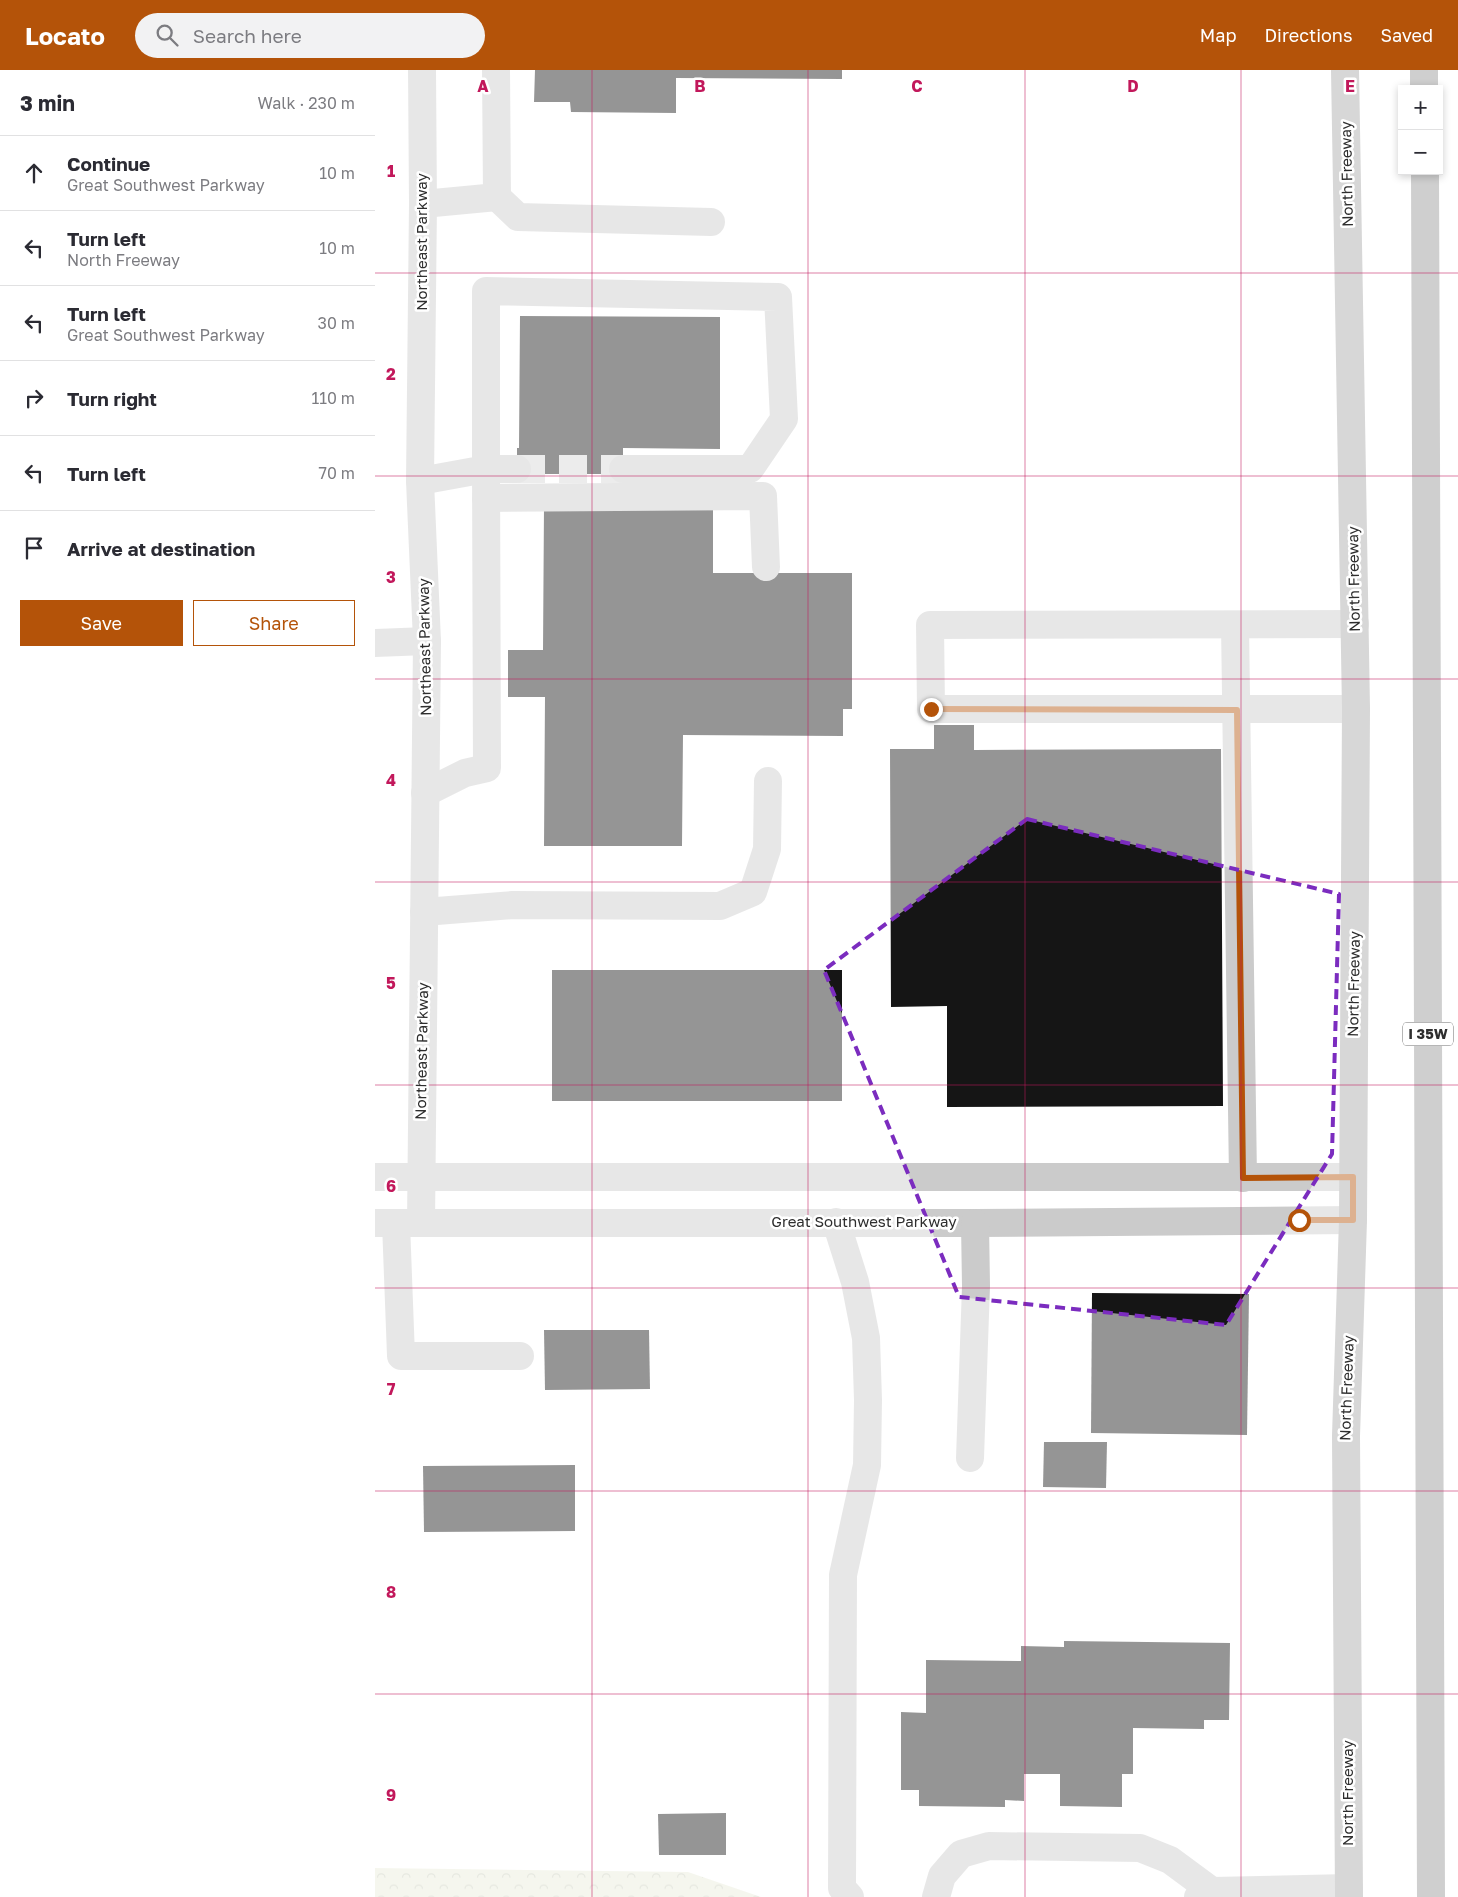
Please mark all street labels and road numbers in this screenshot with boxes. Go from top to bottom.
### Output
street label: North Freeway [1336,120,1356,227]
street label: Northeast Parkway [412,173,430,311]
street label: North Freeway [1343,525,1363,632]
street label: Northeast Parkway [414,577,434,716]
street label: North Freeway [1343,930,1363,1037]
street label: Northeast Parkway [411,981,431,1120]
road number: I 35W [1403,1022,1453,1046]
street label: Great Southwest Parkway [771,1212,957,1230]
street label: North Freeway [1335,1334,1357,1441]
street label: North Freeway [1338,1739,1356,1846]

